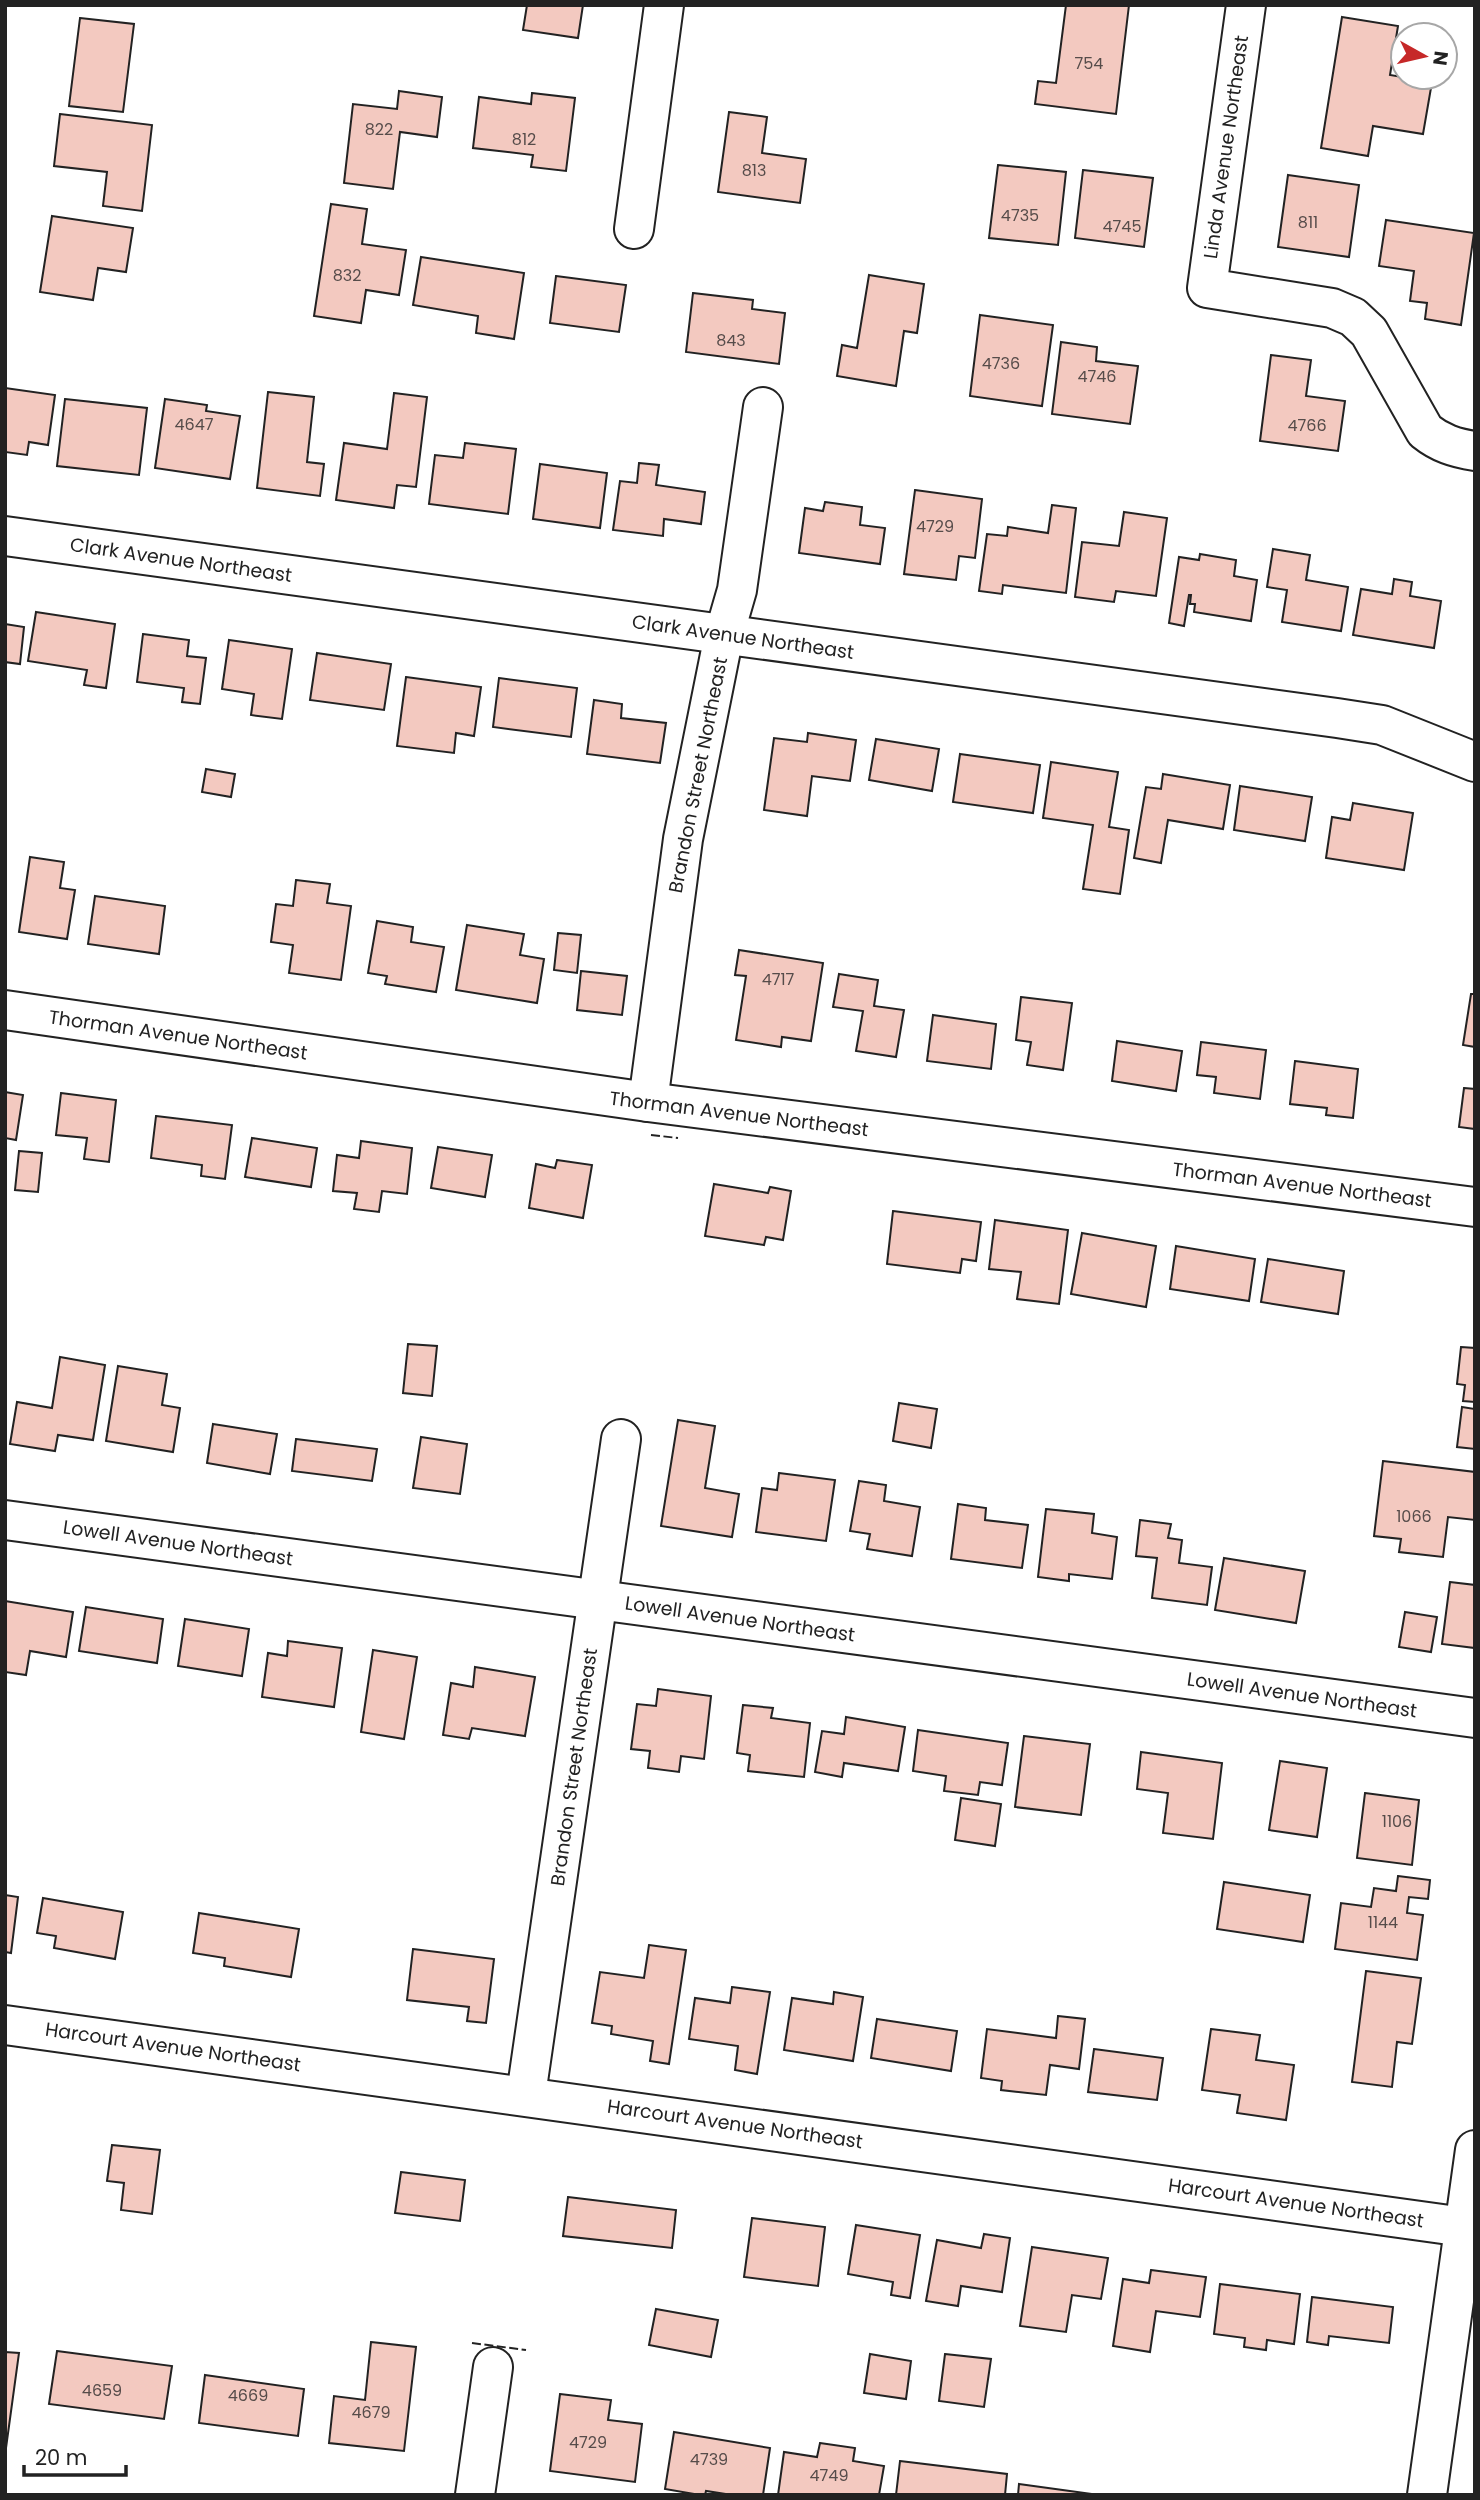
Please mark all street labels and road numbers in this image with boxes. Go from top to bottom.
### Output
street label: Linda Avenue Northeast [1197,33,1255,260]
street label: Clark Avenue Northeast [68,531,294,589]
street label: Clark Avenue Northeast [630,608,856,666]
street label: Brandon Street Northeast [662,655,734,895]
street label: Thorman Avenue Northeast [47,1003,309,1067]
street label: Thorman Avenue Northeast [608,1085,870,1143]
street label: Thorman Avenue Northeast [1171,1156,1433,1214]
street label: Lowell Avenue Northeast [61,1514,295,1573]
street label: Lowell Avenue Northeast [623,1590,857,1649]
street label: Brandon Street Northeast [544,1646,604,1888]
street label: Lowell Avenue Northeast [1185,1666,1419,1725]
street label: Harcourt Avenue Northeast [44,2016,302,2078]
street label: Harcourt Avenue Northeast [606,2093,864,2155]
street label: Harcourt Avenue Northeast [1167,2172,1425,2234]

